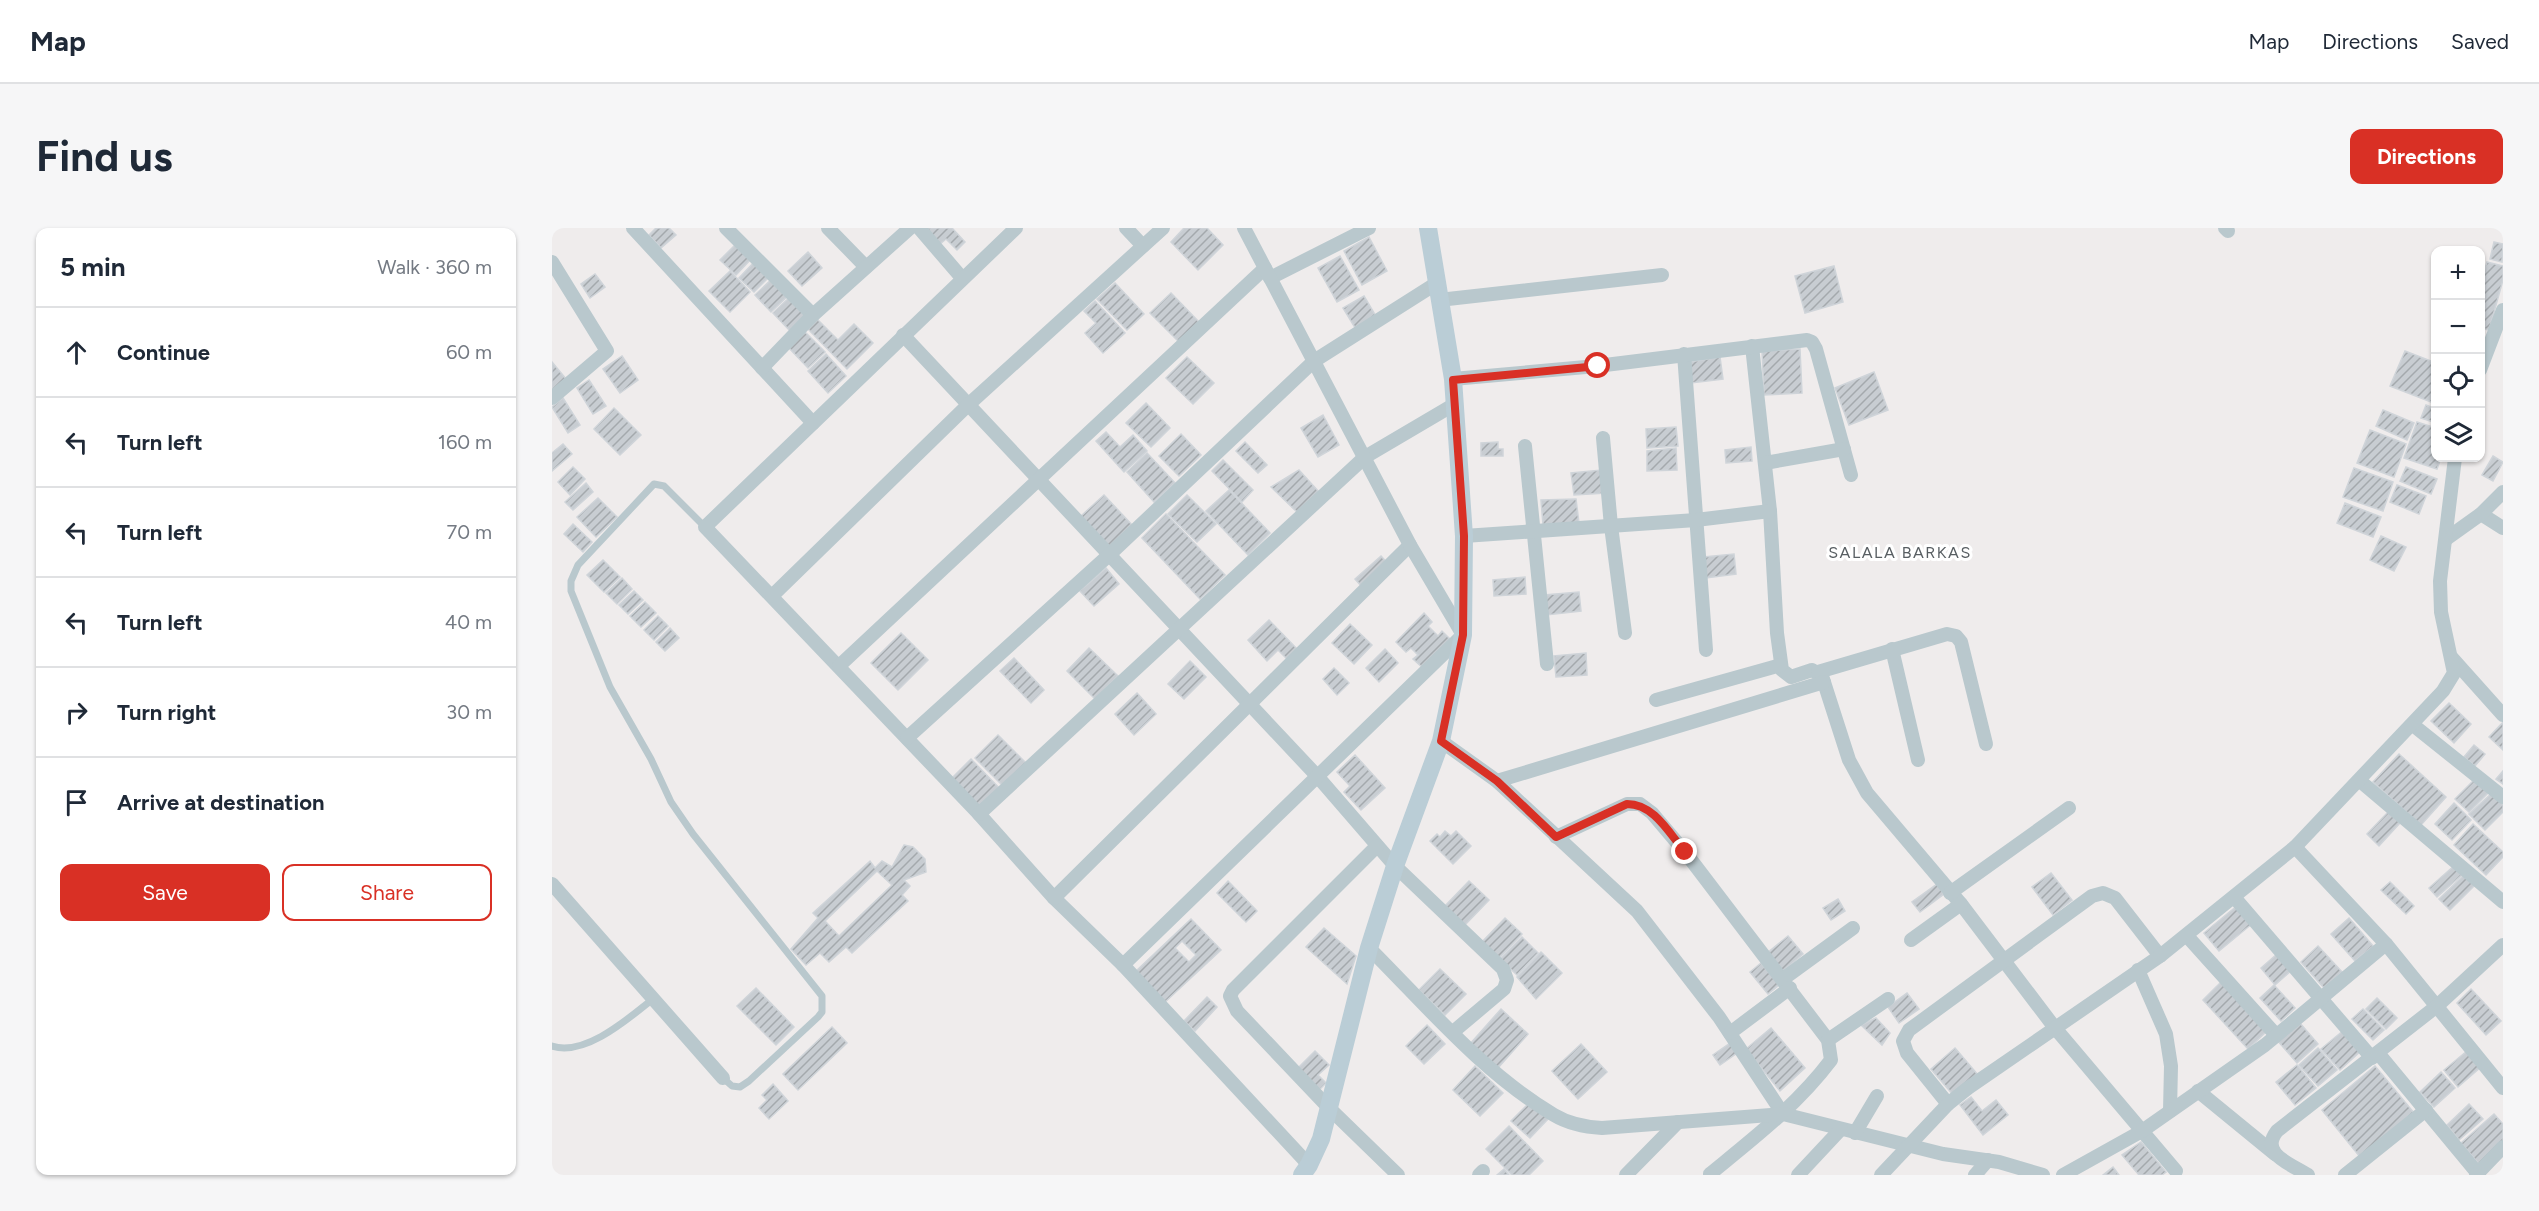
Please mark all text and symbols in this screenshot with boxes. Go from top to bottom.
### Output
text: Map [30,24,86,58]
text: Map [2248,29,2289,54]
text: Directions [2322,29,2418,54]
text: Saved [2451,29,2509,54]
button: Directions [2350,129,2503,184]
text: Find us [36,131,173,182]
map controls [2431,246,2485,462]
button: + [2431,246,2485,300]
text: 5 min [60,251,126,283]
text: Walk · 360 m [377,255,492,279]
button: − [2431,300,2485,354]
icon: ahead [60,336,93,369]
text: Continue [117,339,210,366]
text: 60 m [446,340,492,364]
route start [1584,352,1610,378]
button: locate [2431,354,2485,408]
button: layers [2431,408,2485,462]
icon: left [60,426,93,459]
text: Turn left [117,429,203,456]
text: 160 m [438,430,492,454]
icon: left [60,516,93,549]
text: Turn left [117,519,203,546]
text: 70 m [446,520,492,544]
district label: SALALA BARKAS [1828,543,1972,562]
icon: left [60,606,93,639]
text: Turn left [117,609,203,636]
text: 40 m [445,610,492,634]
icon: right [60,696,93,729]
text: Turn right [117,699,216,726]
text: 30 m [446,700,492,724]
icon: arrive [60,786,93,819]
text: Arrive at destination [117,789,325,816]
route end [1671,838,1697,864]
button: Save [60,864,270,921]
button: Share [282,864,492,921]

